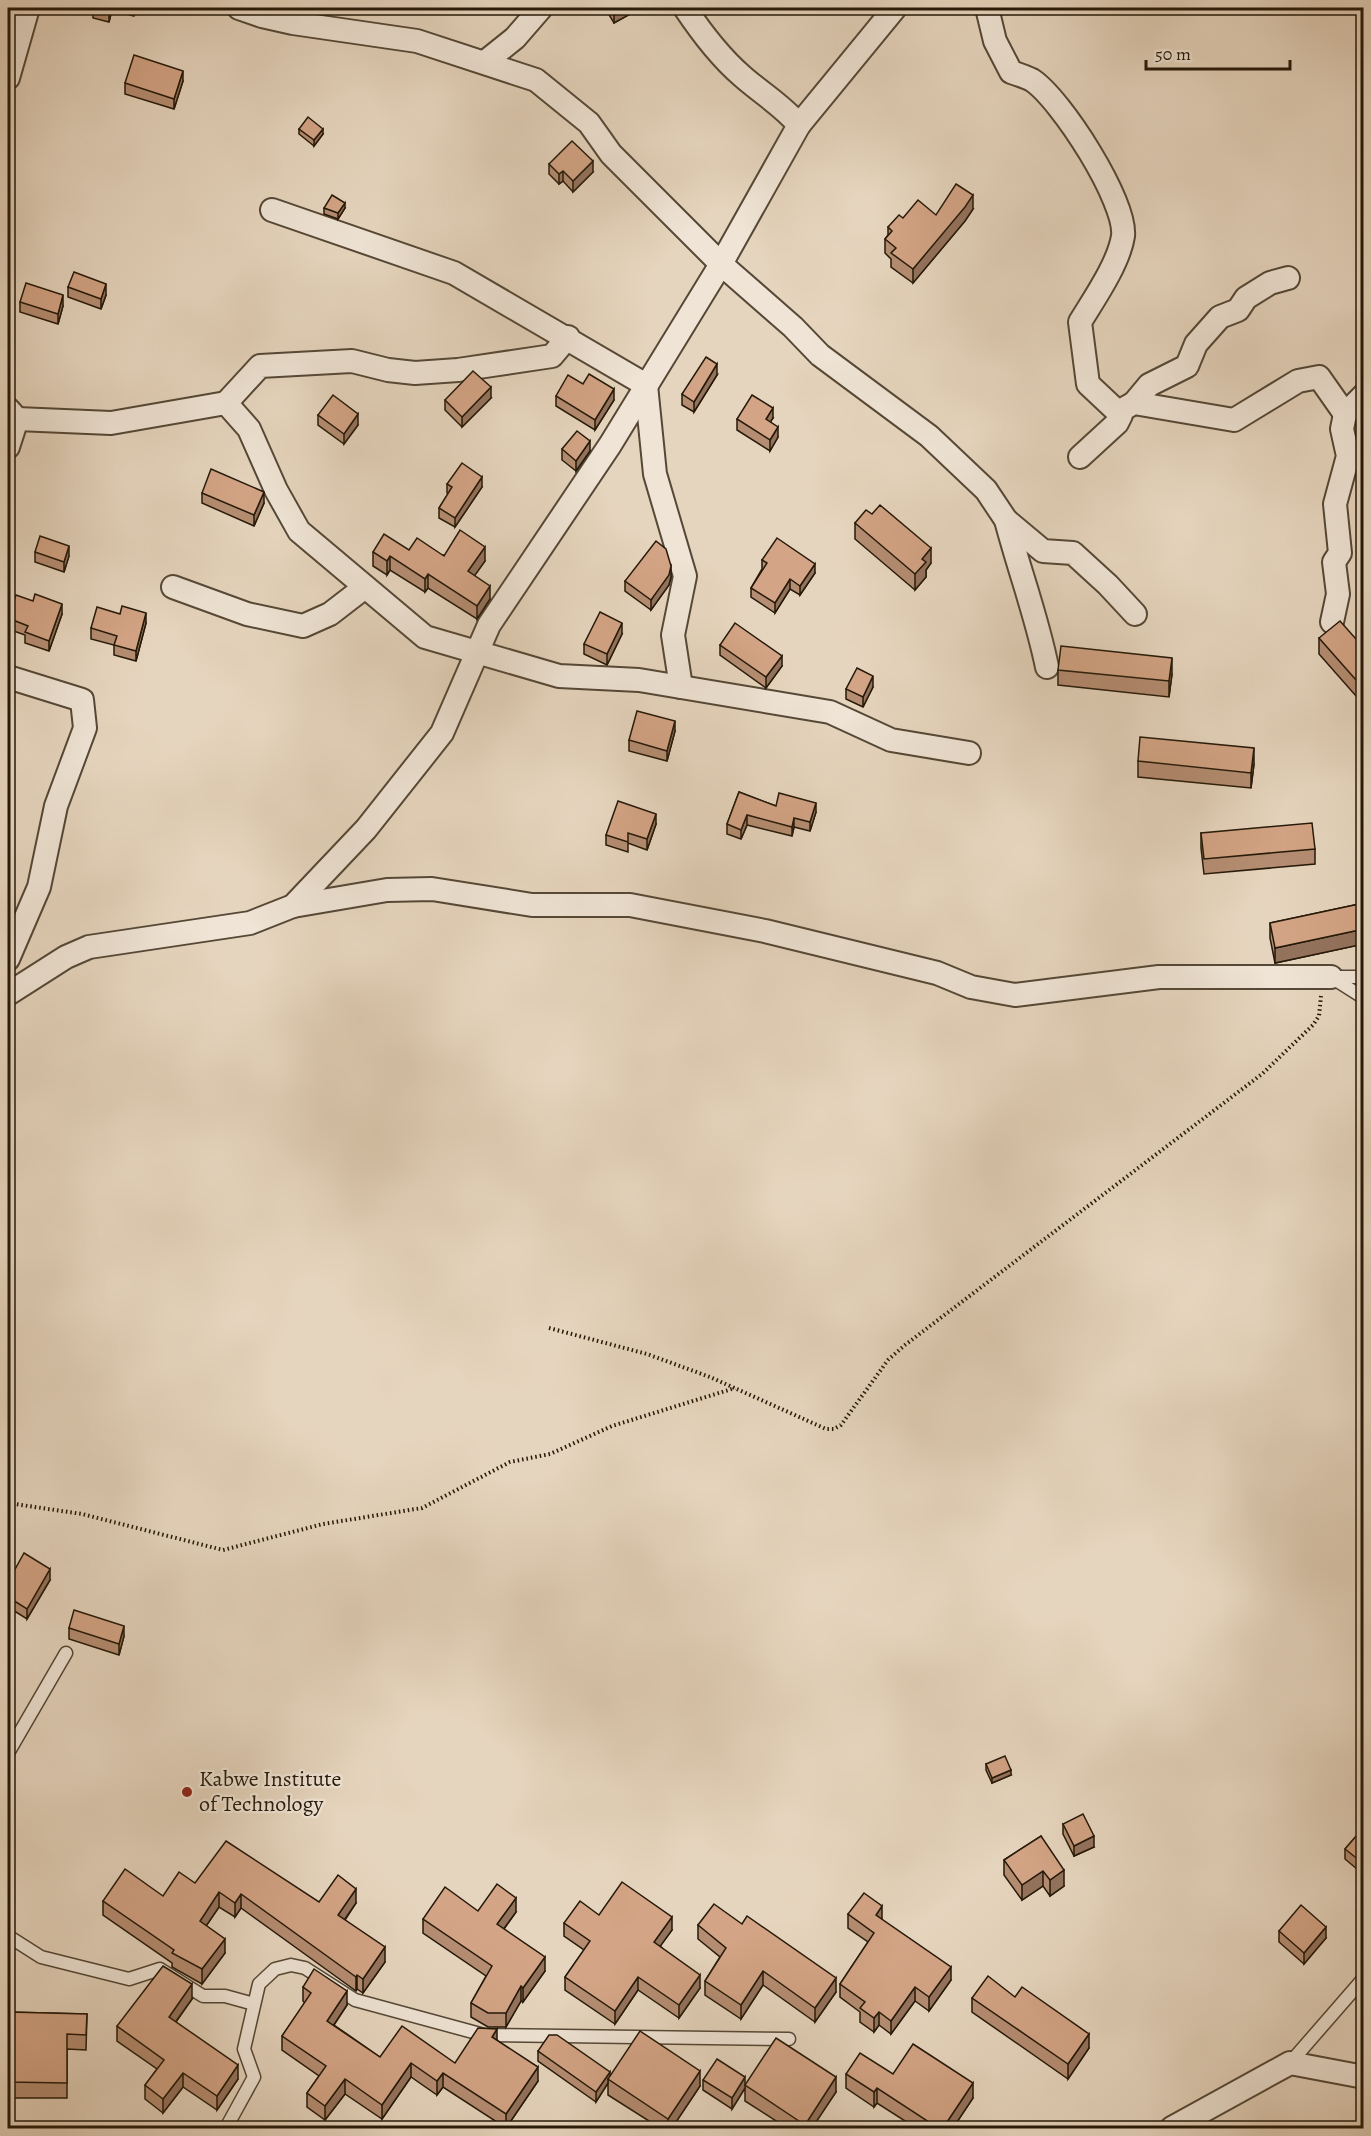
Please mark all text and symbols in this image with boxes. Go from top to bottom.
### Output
scale bar [1146,33,1290,71]
text: 50 m [1155,42,1191,66]
place label: Kabwe Institute of Technology [199,1764,341,1819]
marker: Kabwe Institute of Technology [180,1785,194,1799]

